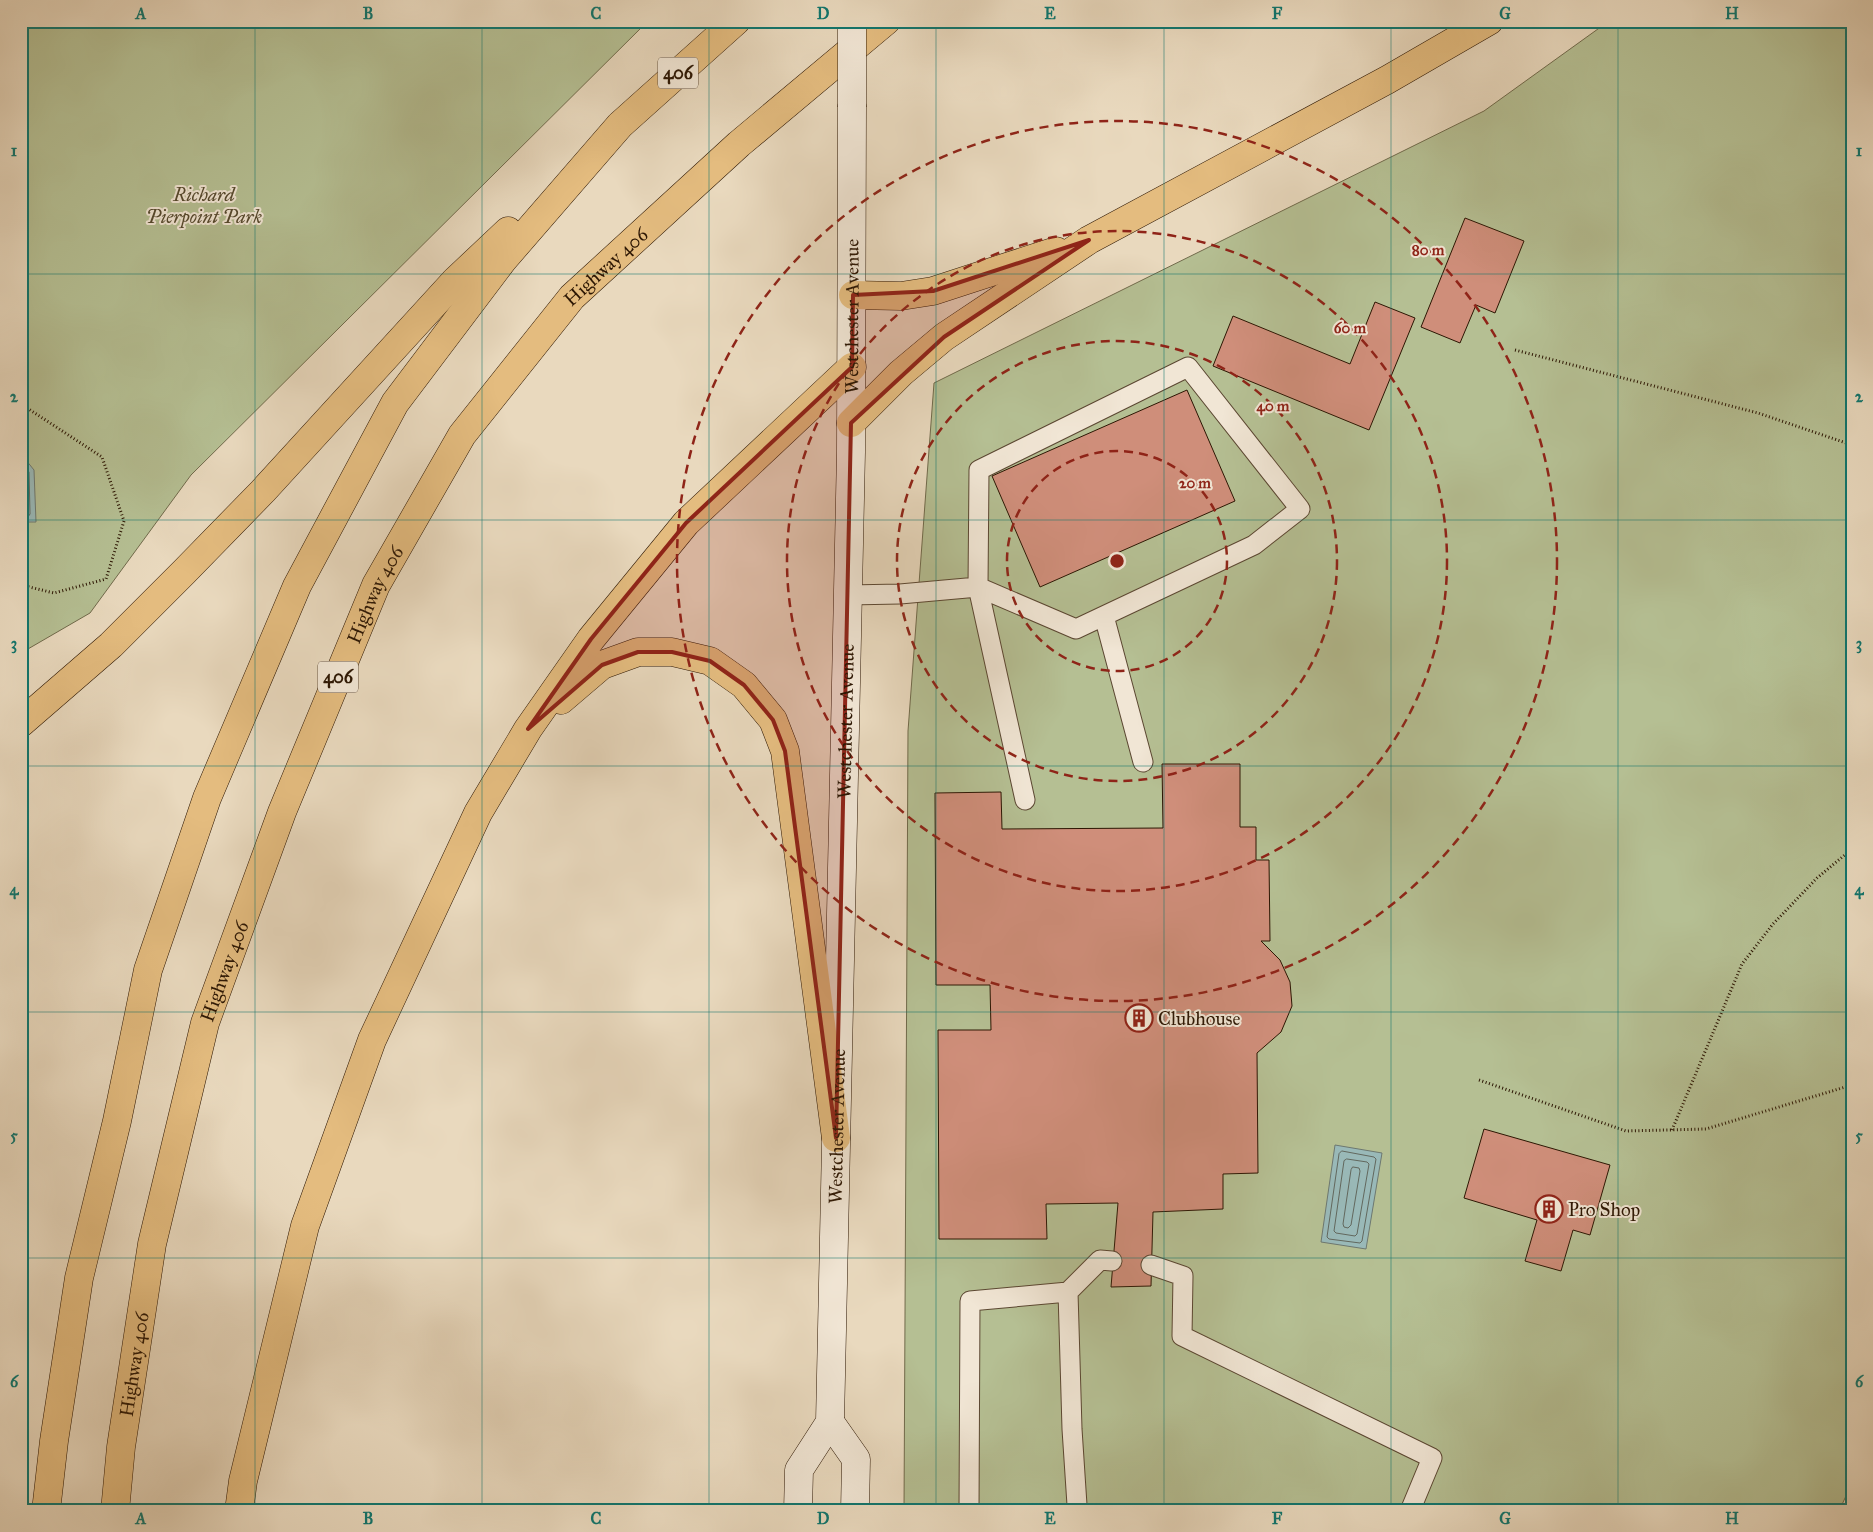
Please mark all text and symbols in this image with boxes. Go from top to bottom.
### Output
text: A [135,4,147,23]
text: B [363,4,373,23]
text: C [591,4,602,23]
text: D [817,4,830,23]
text: E [1044,4,1056,23]
text: F [1272,4,1283,23]
text: G [1499,4,1511,23]
text: H [1725,4,1739,23]
road number: 406 [658,58,698,88]
text: 1 [11,141,18,160]
text: 1 [1856,141,1863,160]
park label: Richard Pierpoint Park [146,183,262,229]
street label: Highway 406 [559,221,653,310]
street label: Westchester Avenue [840,239,863,394]
text: 80 m [1412,241,1445,259]
text: 60 m [1334,319,1367,337]
text: 2 [10,387,19,406]
text: 2 [1855,387,1864,406]
text: 40 m [1257,397,1290,416]
text: 20 m [1179,474,1211,492]
street label: Highway 406 [342,540,408,647]
centre of rings [1108,552,1126,570]
text: 3 [11,634,17,654]
text: 3 [1856,634,1862,654]
street label: Westchester Avenue [832,643,858,799]
road number: 406 [318,662,358,692]
text: 4 [10,880,20,900]
text: 4 [1855,880,1865,900]
street label: Highway 406 [195,917,253,1025]
building icon: Clubhouse [1124,1003,1154,1033]
place label: Clubhouse [1158,1007,1241,1030]
street label: Westchester Avenue [823,1048,850,1204]
text: 5 [10,1126,18,1145]
text: 5 [1855,1126,1863,1145]
building icon: Pro Shop [1534,1194,1564,1224]
place label: Pro Shop [1568,1198,1640,1221]
street label: Highway 406 [114,1309,153,1418]
text: 6 [10,1372,19,1391]
text: 6 [1855,1372,1864,1391]
text: A [135,1509,147,1528]
text: B [363,1509,373,1528]
text: C [591,1509,602,1528]
text: D [817,1509,830,1528]
text: E [1044,1509,1056,1528]
text: F [1272,1509,1283,1528]
text: G [1499,1509,1511,1528]
text: H [1725,1509,1739,1528]

